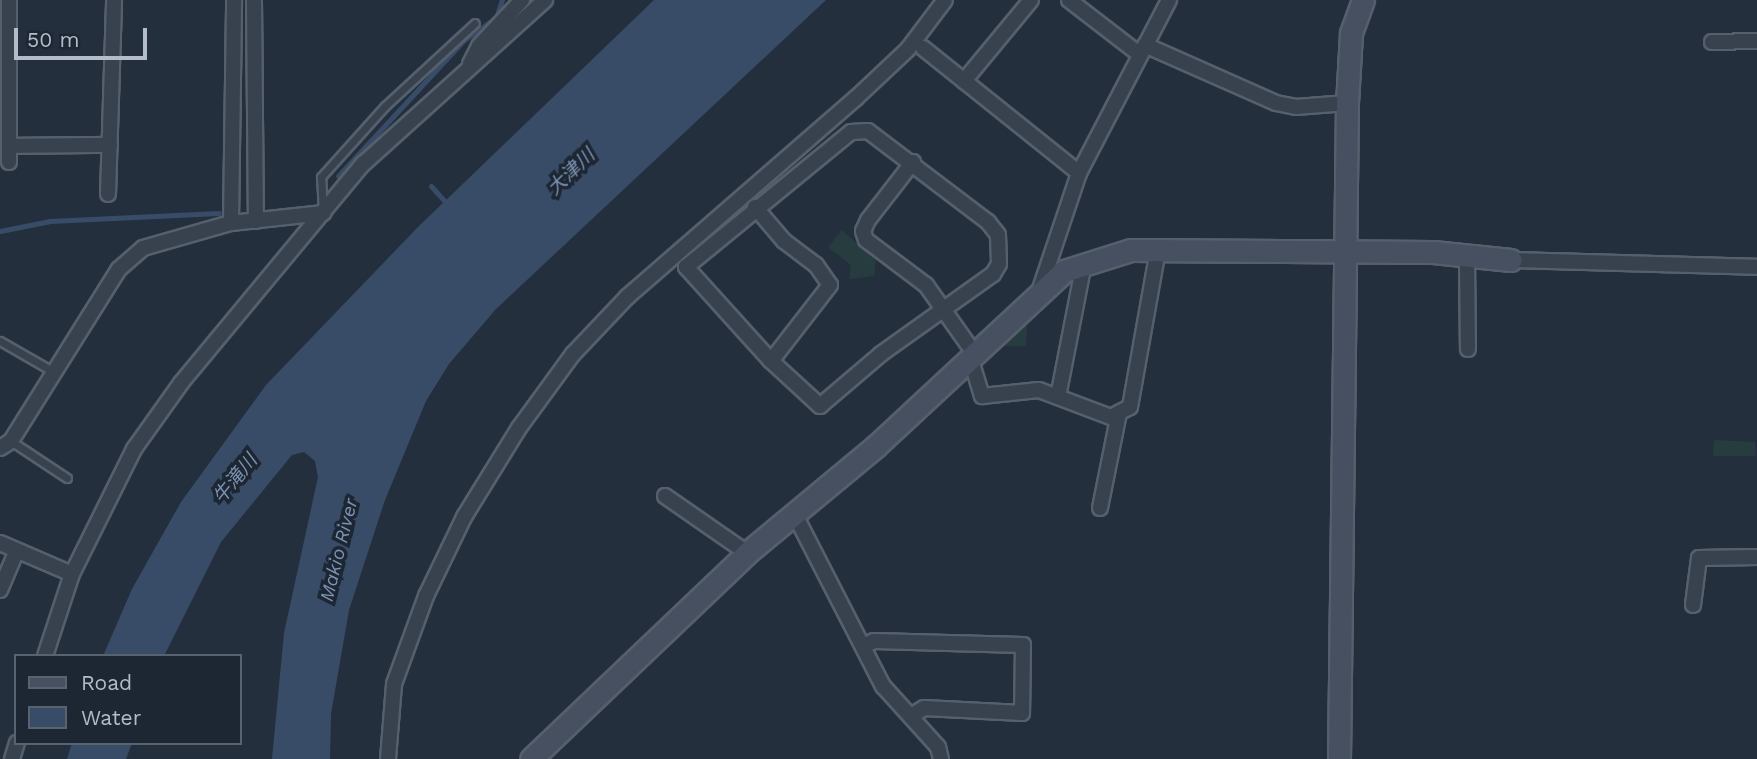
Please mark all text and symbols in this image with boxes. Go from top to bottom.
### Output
scale bar [18,14,150,58]
text: 50 m [27,27,79,52]
water label: 大津川 [543,144,599,200]
water label: 牛滝川 [208,450,262,508]
water label: Makio River [315,496,363,604]
legend [14,654,242,745]
text: Road [81,670,132,695]
text: Water [81,705,141,730]

